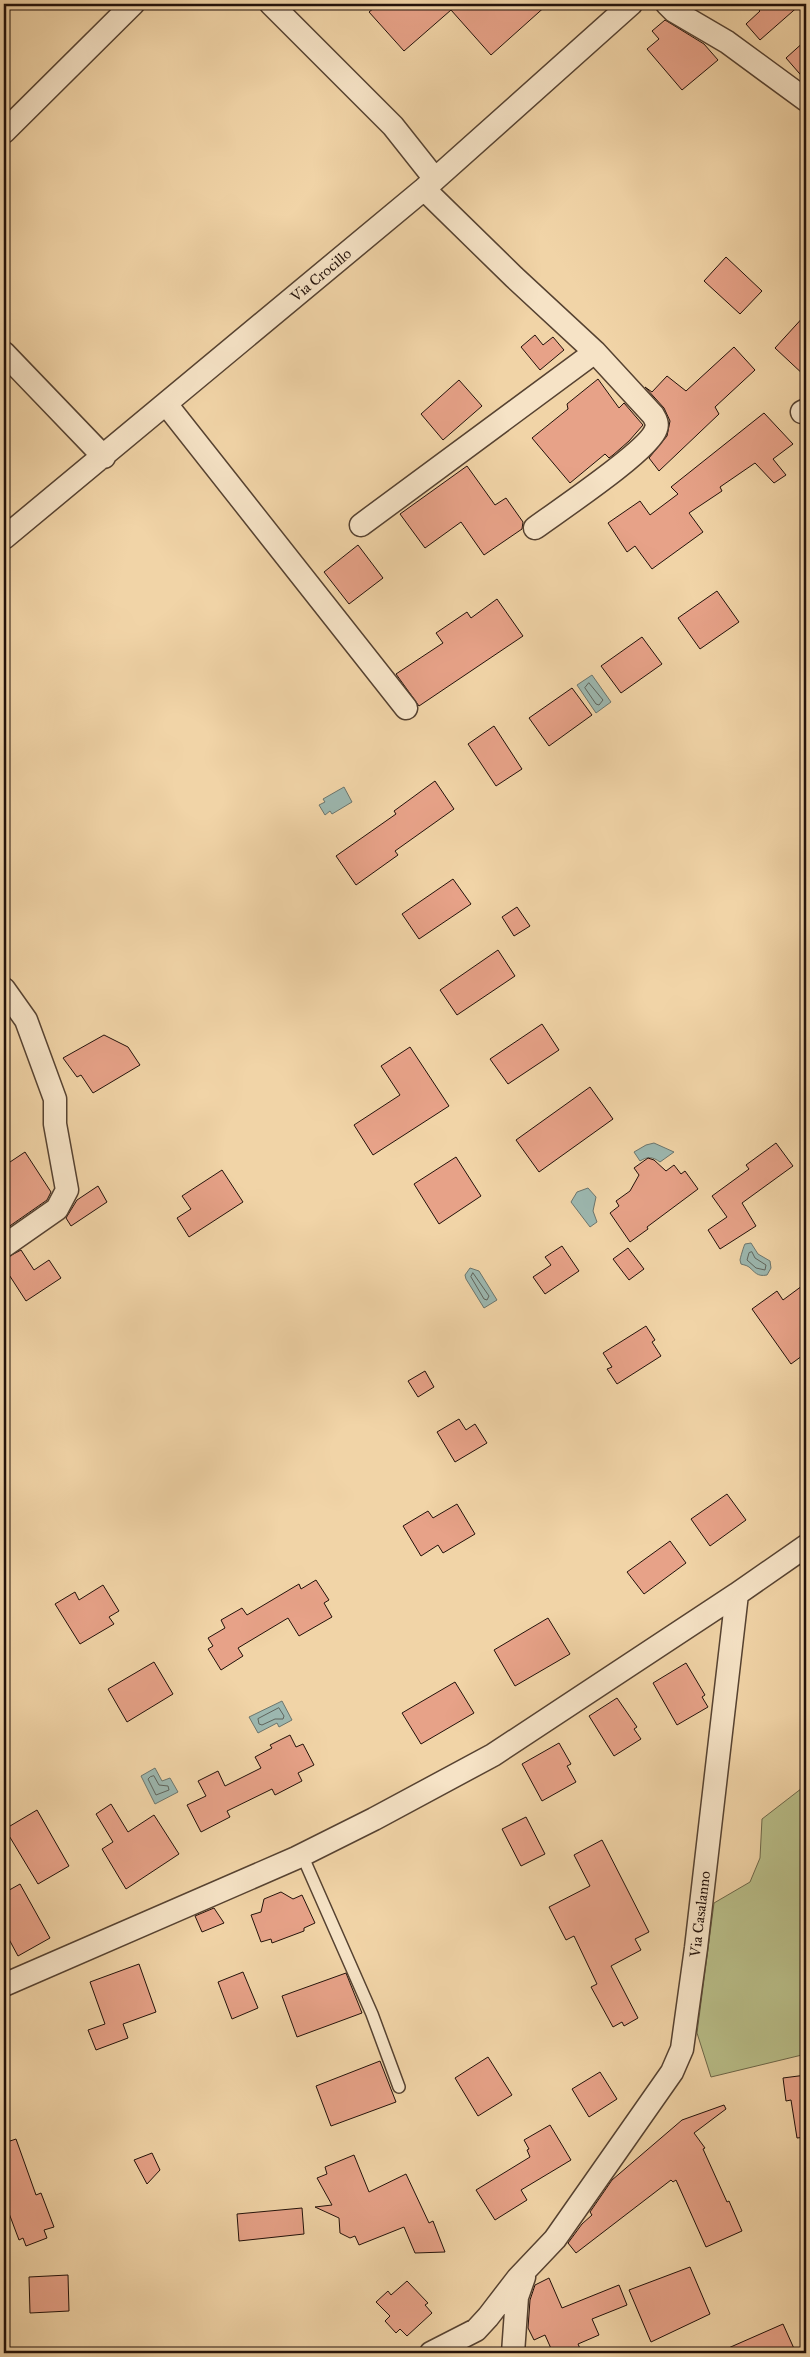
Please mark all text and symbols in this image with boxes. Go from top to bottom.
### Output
street label: Via Crocillo [286,244,355,306]
street label: Via Casalanno [686,1870,714,1959]

